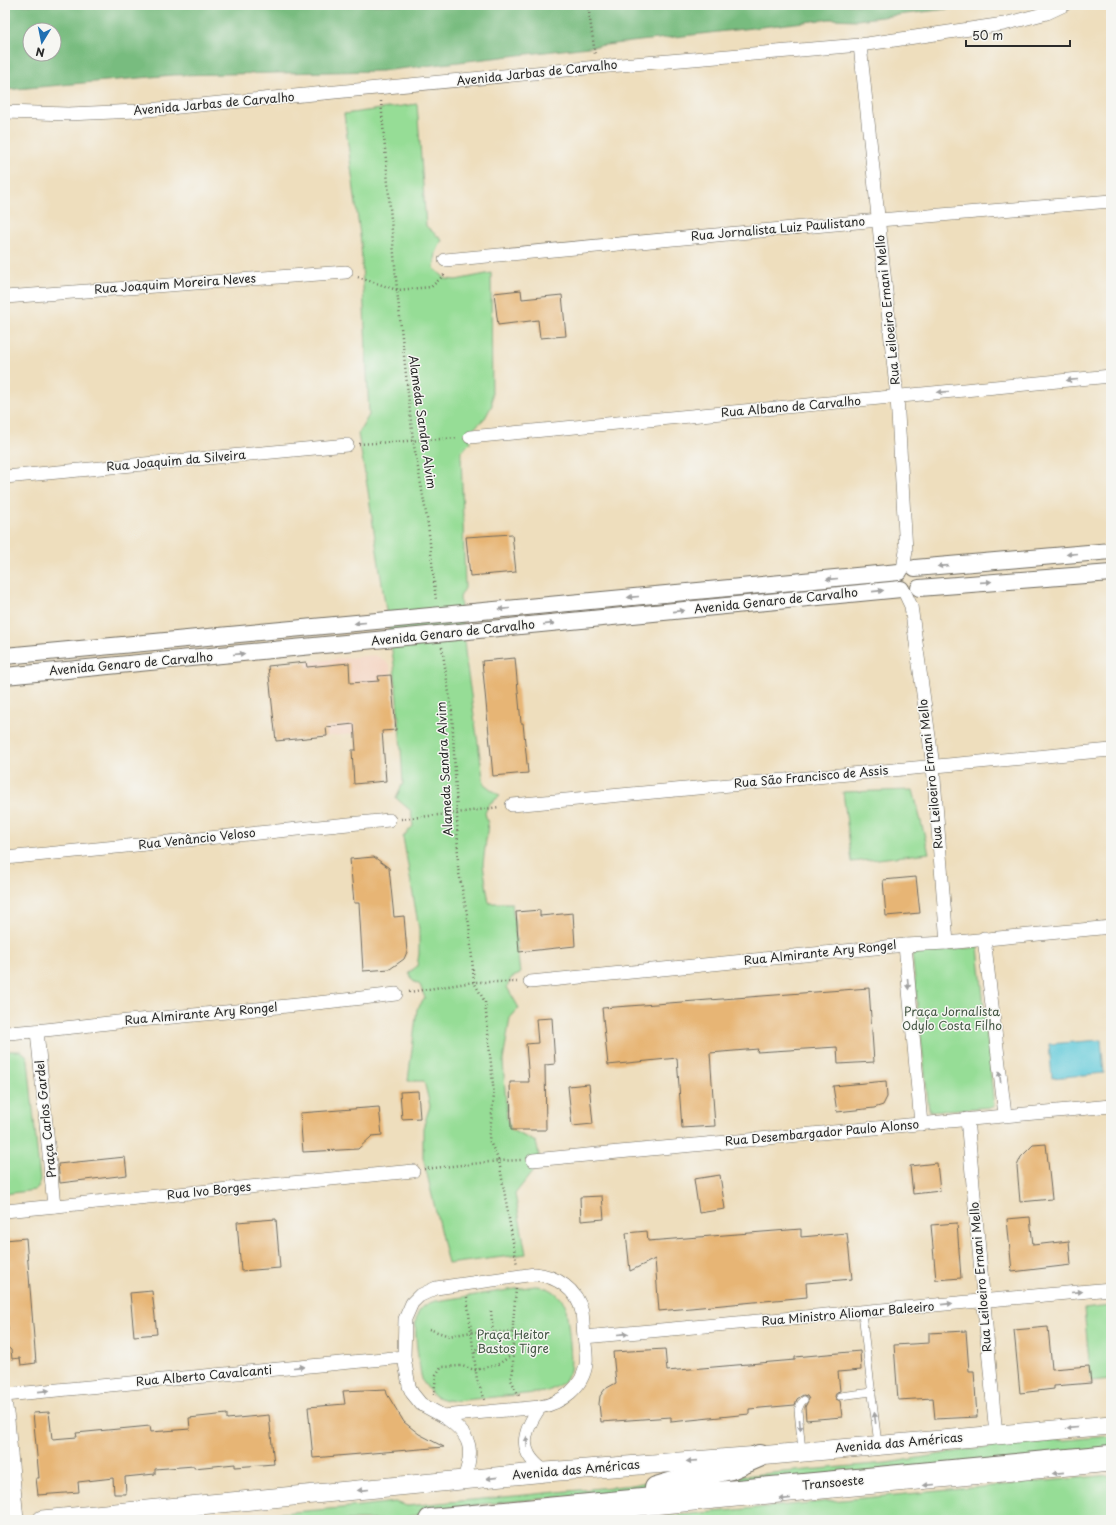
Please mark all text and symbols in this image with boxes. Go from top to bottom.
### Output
north arrow [22,22,62,62]
scale bar [966,22,1070,48]
text: 50 m [972,26,1003,44]
text: N [34,43,46,61]
street label: Avenida Jarbas de Carvalho [456,55,618,89]
street label: Avenida Jarbas de Carvalho [133,87,295,119]
street label: Rua Jornalista Luiz Paulistano [690,211,866,245]
street label: Rua Leiloeiro Ernani Mello [870,234,904,386]
street label: Rua Joaquim Moreira Neves [93,268,257,298]
street label: Alameda Sandra Alvim [405,354,441,490]
one-way arrow [1066,377,1078,383]
one-way arrow [937,389,949,396]
street label: Rua Albano de Carvalho [720,391,862,421]
street label: Rua Joaquim da Silveira [106,445,247,475]
one-way arrow [1066,551,1078,558]
one-way arrow [937,562,949,569]
one-way arrow [826,575,838,582]
one-way arrow [980,579,992,586]
street label: Avenida Genaro de Carvalho [693,582,859,618]
one-way arrow [872,588,884,595]
one-way arrow [627,594,639,601]
one-way arrow [498,606,510,613]
one-way arrow [673,608,685,614]
street label: Avenida Genaro de Carvalho [370,614,536,650]
one-way arrow [354,619,366,626]
one-way arrow [543,620,555,627]
street label: Avenida Genaro de Carvalho [48,647,214,679]
one-way arrow [233,651,245,657]
street label: Rua Leiloeiro Ernani Mello [913,698,947,850]
street label: Alameda Sandra Alvim [431,701,457,837]
street label: Rua São Francisco de Assis [733,760,889,792]
street label: Rua Venâncio Veloso [137,823,257,853]
street label: Rua Almirante Ary Rongel [743,935,897,969]
one-way arrow [905,978,912,990]
street label: Rua Almirante Ary Rongel [124,997,278,1029]
park label: Praça Jornalista Odylo Costa Filho [902,1002,1002,1034]
street label: Praça Carlos Gardel [30,1059,60,1179]
one-way arrow [997,1071,1004,1083]
street label: Rua Desembargador Paulo Alonso [724,1115,920,1149]
street label: Rua Ivo Borges [166,1177,252,1203]
street label: Rua Leiloeiro Ernani Mello [964,1201,996,1353]
one-way arrow [1071,1289,1083,1296]
street label: Rua Ministro Aliomar Baleeiro [761,1296,935,1330]
one-way arrow [941,1301,953,1308]
park label: Praça Heitor Bastos Tigre [476,1325,550,1357]
one-way arrow [617,1331,629,1337]
street label: Rua Alberto Cavalcanti [135,1360,273,1390]
one-way arrow [293,1363,305,1370]
one-way arrow [38,1388,50,1394]
one-way arrow [872,1412,878,1424]
one-way arrow [796,1419,803,1431]
one-way arrow [1066,1425,1078,1432]
street label: Avenida das Américas [834,1427,964,1457]
one-way arrow [523,1436,530,1448]
street label: Avenida das Américas [511,1454,641,1484]
one-way arrow [686,1457,698,1464]
street label: Transoeste [801,1470,865,1494]
one-way arrow [1052,1470,1064,1476]
one-way arrow [486,1475,498,1481]
one-way arrow [923,1482,935,1489]
one-way arrow [357,1487,369,1494]
one-way arrow [779,1495,791,1502]

